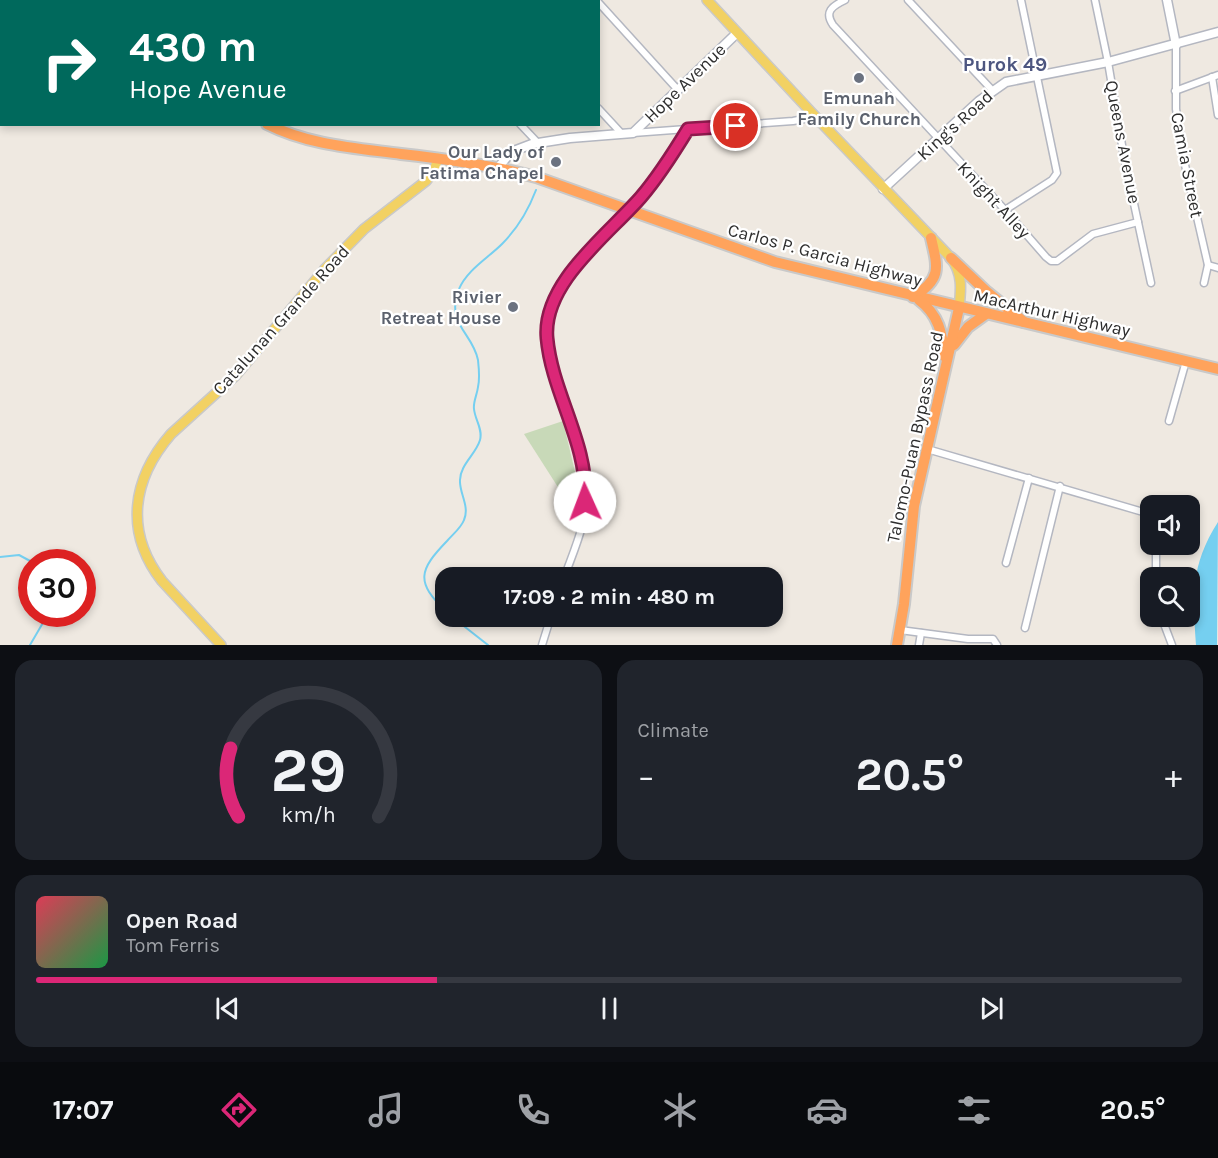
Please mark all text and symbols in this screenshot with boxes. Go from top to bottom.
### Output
text: 430 m [129,22,257,72]
icon: right [30,24,108,102]
street label: Hope Avenue [640,39,730,127]
district label: Purok 49 [963,53,1047,76]
marker: Emunah Family Church [852,71,866,85]
text: Hope Avenue [129,73,287,105]
street label: Queens Avenue [1100,79,1146,205]
street label: King's Road [912,85,998,165]
place label: Emunah Family Church [797,87,921,130]
pin [710,100,761,151]
icon: arrive [719,109,752,142]
street label: Camia Street [1166,111,1208,220]
place label: Our Lady of Fatima Chapel [420,141,544,184]
marker: Our Lady of Fatima Chapel [549,155,563,169]
street label: Knight Alley [953,157,1036,244]
street label: Carlos P. Garcia Highway [726,218,925,292]
street label: Catalunan Grande Road [208,241,354,399]
street label: MacArthur Highway [971,284,1133,342]
place label: Rivier Retreat House [381,286,501,329]
marker: Rivier Retreat House [506,300,520,314]
street label: Talomo-Puan Bypass Road [882,329,948,545]
position arrow [553,470,617,534]
map controls [1140,495,1200,627]
button: sound [1140,495,1200,555]
speed limit sign: 30 [18,549,96,627]
button: search [1140,567,1200,627]
text: 17:09 · 2 min · 480 m [503,584,715,610]
text: Climate [638,719,709,742]
text: 29 [270,734,346,807]
text: 20.5° [855,749,964,801]
text: − [638,757,655,795]
text: + [1165,757,1182,795]
text: km/h [281,802,335,827]
text: Open Road [126,908,238,934]
text: Tom Ferris [126,934,220,957]
icon: previous [211,992,244,1025]
icon: pause [593,992,626,1025]
icon: next [975,992,1008,1025]
icon: directions [218,1089,260,1131]
icon: music [365,1089,407,1131]
icon: phone [512,1089,554,1131]
icon: climate [659,1089,701,1131]
icon: car [806,1089,848,1131]
icon: filters [953,1089,995,1131]
text: 17:07 [52,1094,113,1126]
text: 20.5° [1100,1094,1165,1126]

